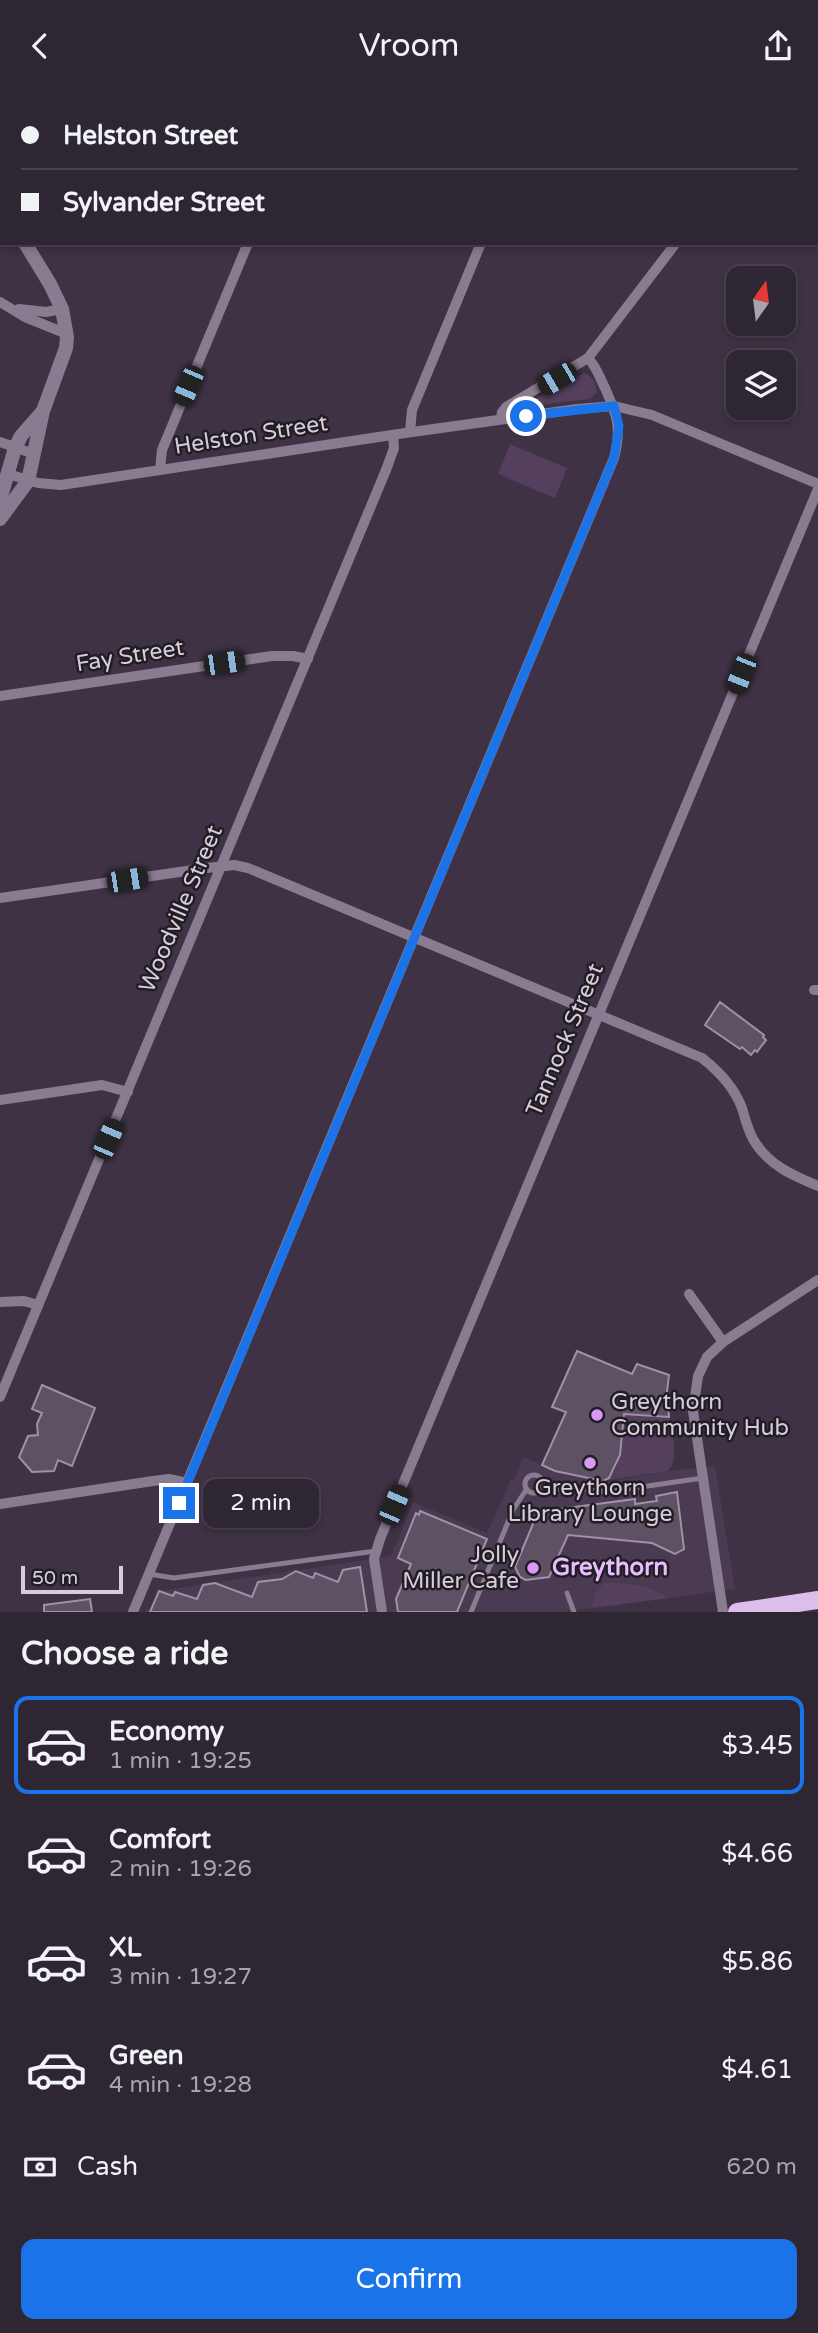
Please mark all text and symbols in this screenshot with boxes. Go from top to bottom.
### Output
icon: back [21,27,59,65]
text: Vroom [359,27,459,65]
icon: share [759,27,797,65]
text: Helston Street [63,120,238,151]
text: Sylvander Street [63,187,265,218]
north arrow [726,266,796,336]
map controls [726,266,796,420]
button: layers [726,350,796,420]
car [534,359,581,399]
car [171,363,206,409]
route start [510,400,542,432]
street label: Helston Street [172,409,330,461]
street label: Fay Street [74,634,186,678]
car [202,650,247,676]
car [724,651,759,697]
street label: Woodville Street [133,821,229,997]
car [105,866,150,894]
street label: Tannock Street [520,959,610,1121]
car [91,1116,126,1162]
place label: Greythorn Community Hub [611,1388,789,1442]
marker: Greythorn Community Hub [589,1407,605,1423]
marker: Greythorn Library Lounge [582,1455,598,1471]
place label: Greythorn Library Lounge [507,1474,673,1528]
callout: 2 min [204,1479,319,1527]
car [377,1482,412,1528]
route end [163,1487,195,1519]
text: 2 min [230,1489,292,1517]
place label: Jolly Miller Cafe [402,1541,519,1595]
district label: Greythorn [552,1553,668,1582]
marker: Jolly Miller Cafe [525,1560,541,1576]
scale bar [21,1563,122,1595]
text: 50 m [32,1567,78,1589]
text: Choose a ride [21,1635,228,1673]
icon: car [25,1714,88,1777]
text: Economy [109,1716,224,1747]
text: $3.45 [722,1730,793,1761]
text: 1 min · 19:25 [109,1747,252,1775]
icon: car [25,1822,88,1885]
text: Comfort [109,1824,211,1855]
text: $4.66 [721,1838,793,1869]
text: 2 min · 19:26 [109,1855,252,1883]
icon: car [25,1930,88,1993]
text: XL [109,1932,141,1963]
text: $5.86 [722,1946,793,1977]
text: 3 min · 19:27 [109,1963,252,1991]
icon: car [25,2038,88,2101]
text: Green [109,2040,184,2071]
text: $4.61 [721,2054,793,2085]
text: 4 min · 19:28 [109,2071,252,2099]
icon: cash [21,2148,59,2186]
text: Cash [77,2151,138,2182]
text: 620 m [727,2153,797,2181]
button: Confirm [21,2239,797,2319]

